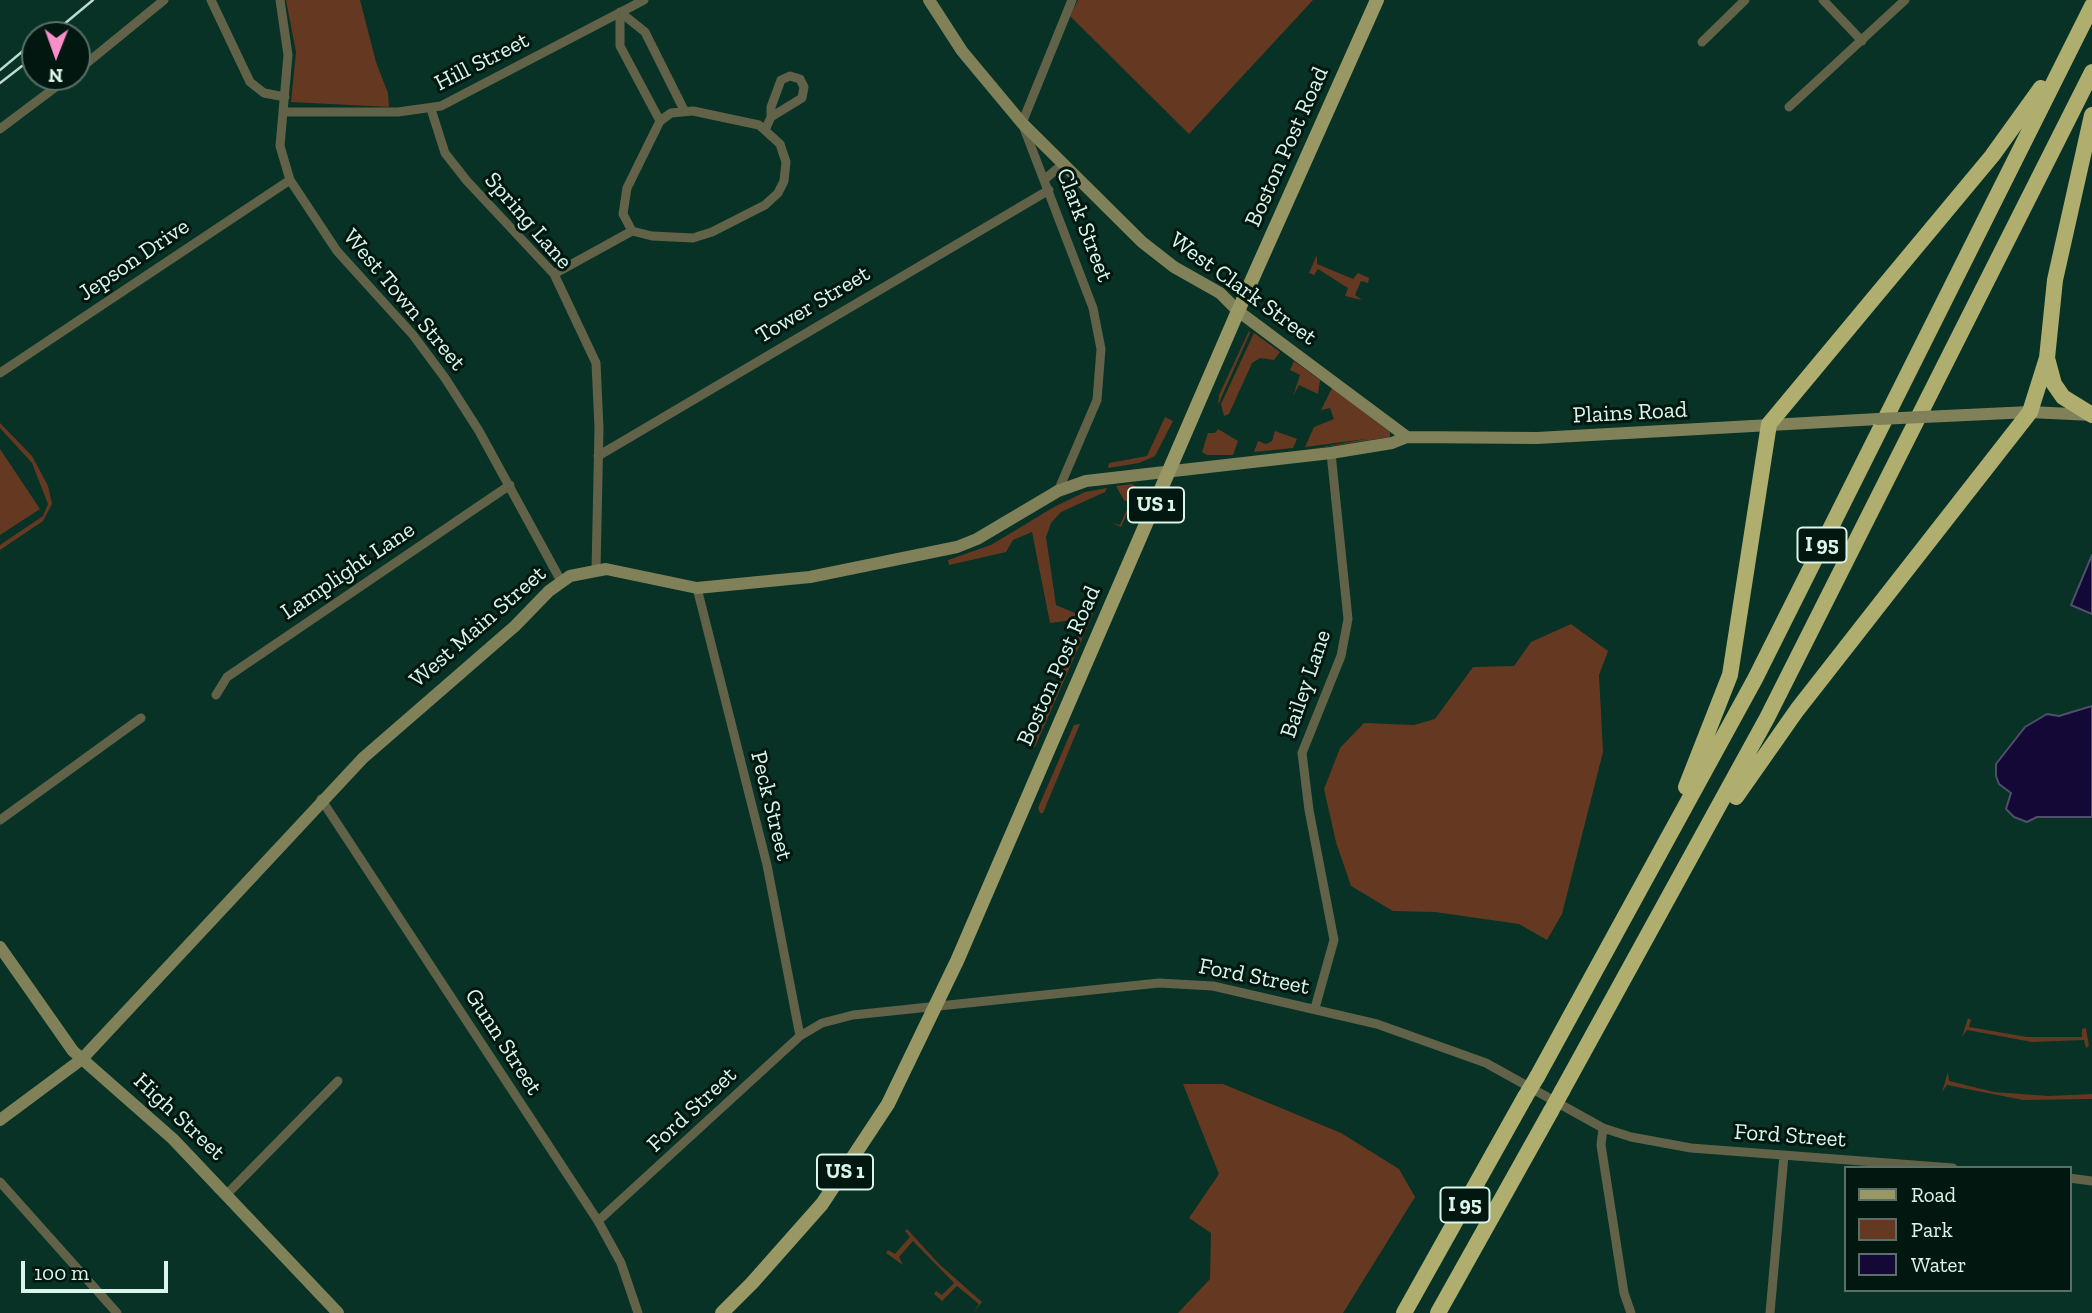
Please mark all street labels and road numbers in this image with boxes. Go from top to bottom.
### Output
street label: Hill Street [430,27,534,97]
street label: Boston Post Road [1239,63,1335,231]
street label: Clark Street [1050,164,1118,286]
street label: Spring Lane [478,167,578,275]
street label: Jepson Drive [73,213,195,307]
street label: West Town Street [337,224,471,376]
street label: West Clark Street [1164,227,1322,351]
street label: Tower Street [751,260,875,350]
street label: Plains Road [1572,396,1688,430]
road number: US 1 [1128,488,1184,522]
street label: Lamplight Lane [276,516,420,626]
road number: I 95 [1798,528,1846,562]
street label: West Main Street [404,560,552,694]
street label: Boston Post Road [1011,582,1107,750]
street label: Bailey Lane [1275,626,1337,742]
street label: Peck Street [744,748,798,864]
street label: Ford Street [1196,953,1312,1001]
street label: Gunn Street [458,984,548,1100]
street label: Ford Street [642,1062,742,1158]
street label: High Street [127,1068,231,1166]
street label: Ford Street [1733,1118,1847,1154]
road number: US 1 [817,1154,873,1190]
road number: I 95 [1440,1188,1490,1222]

